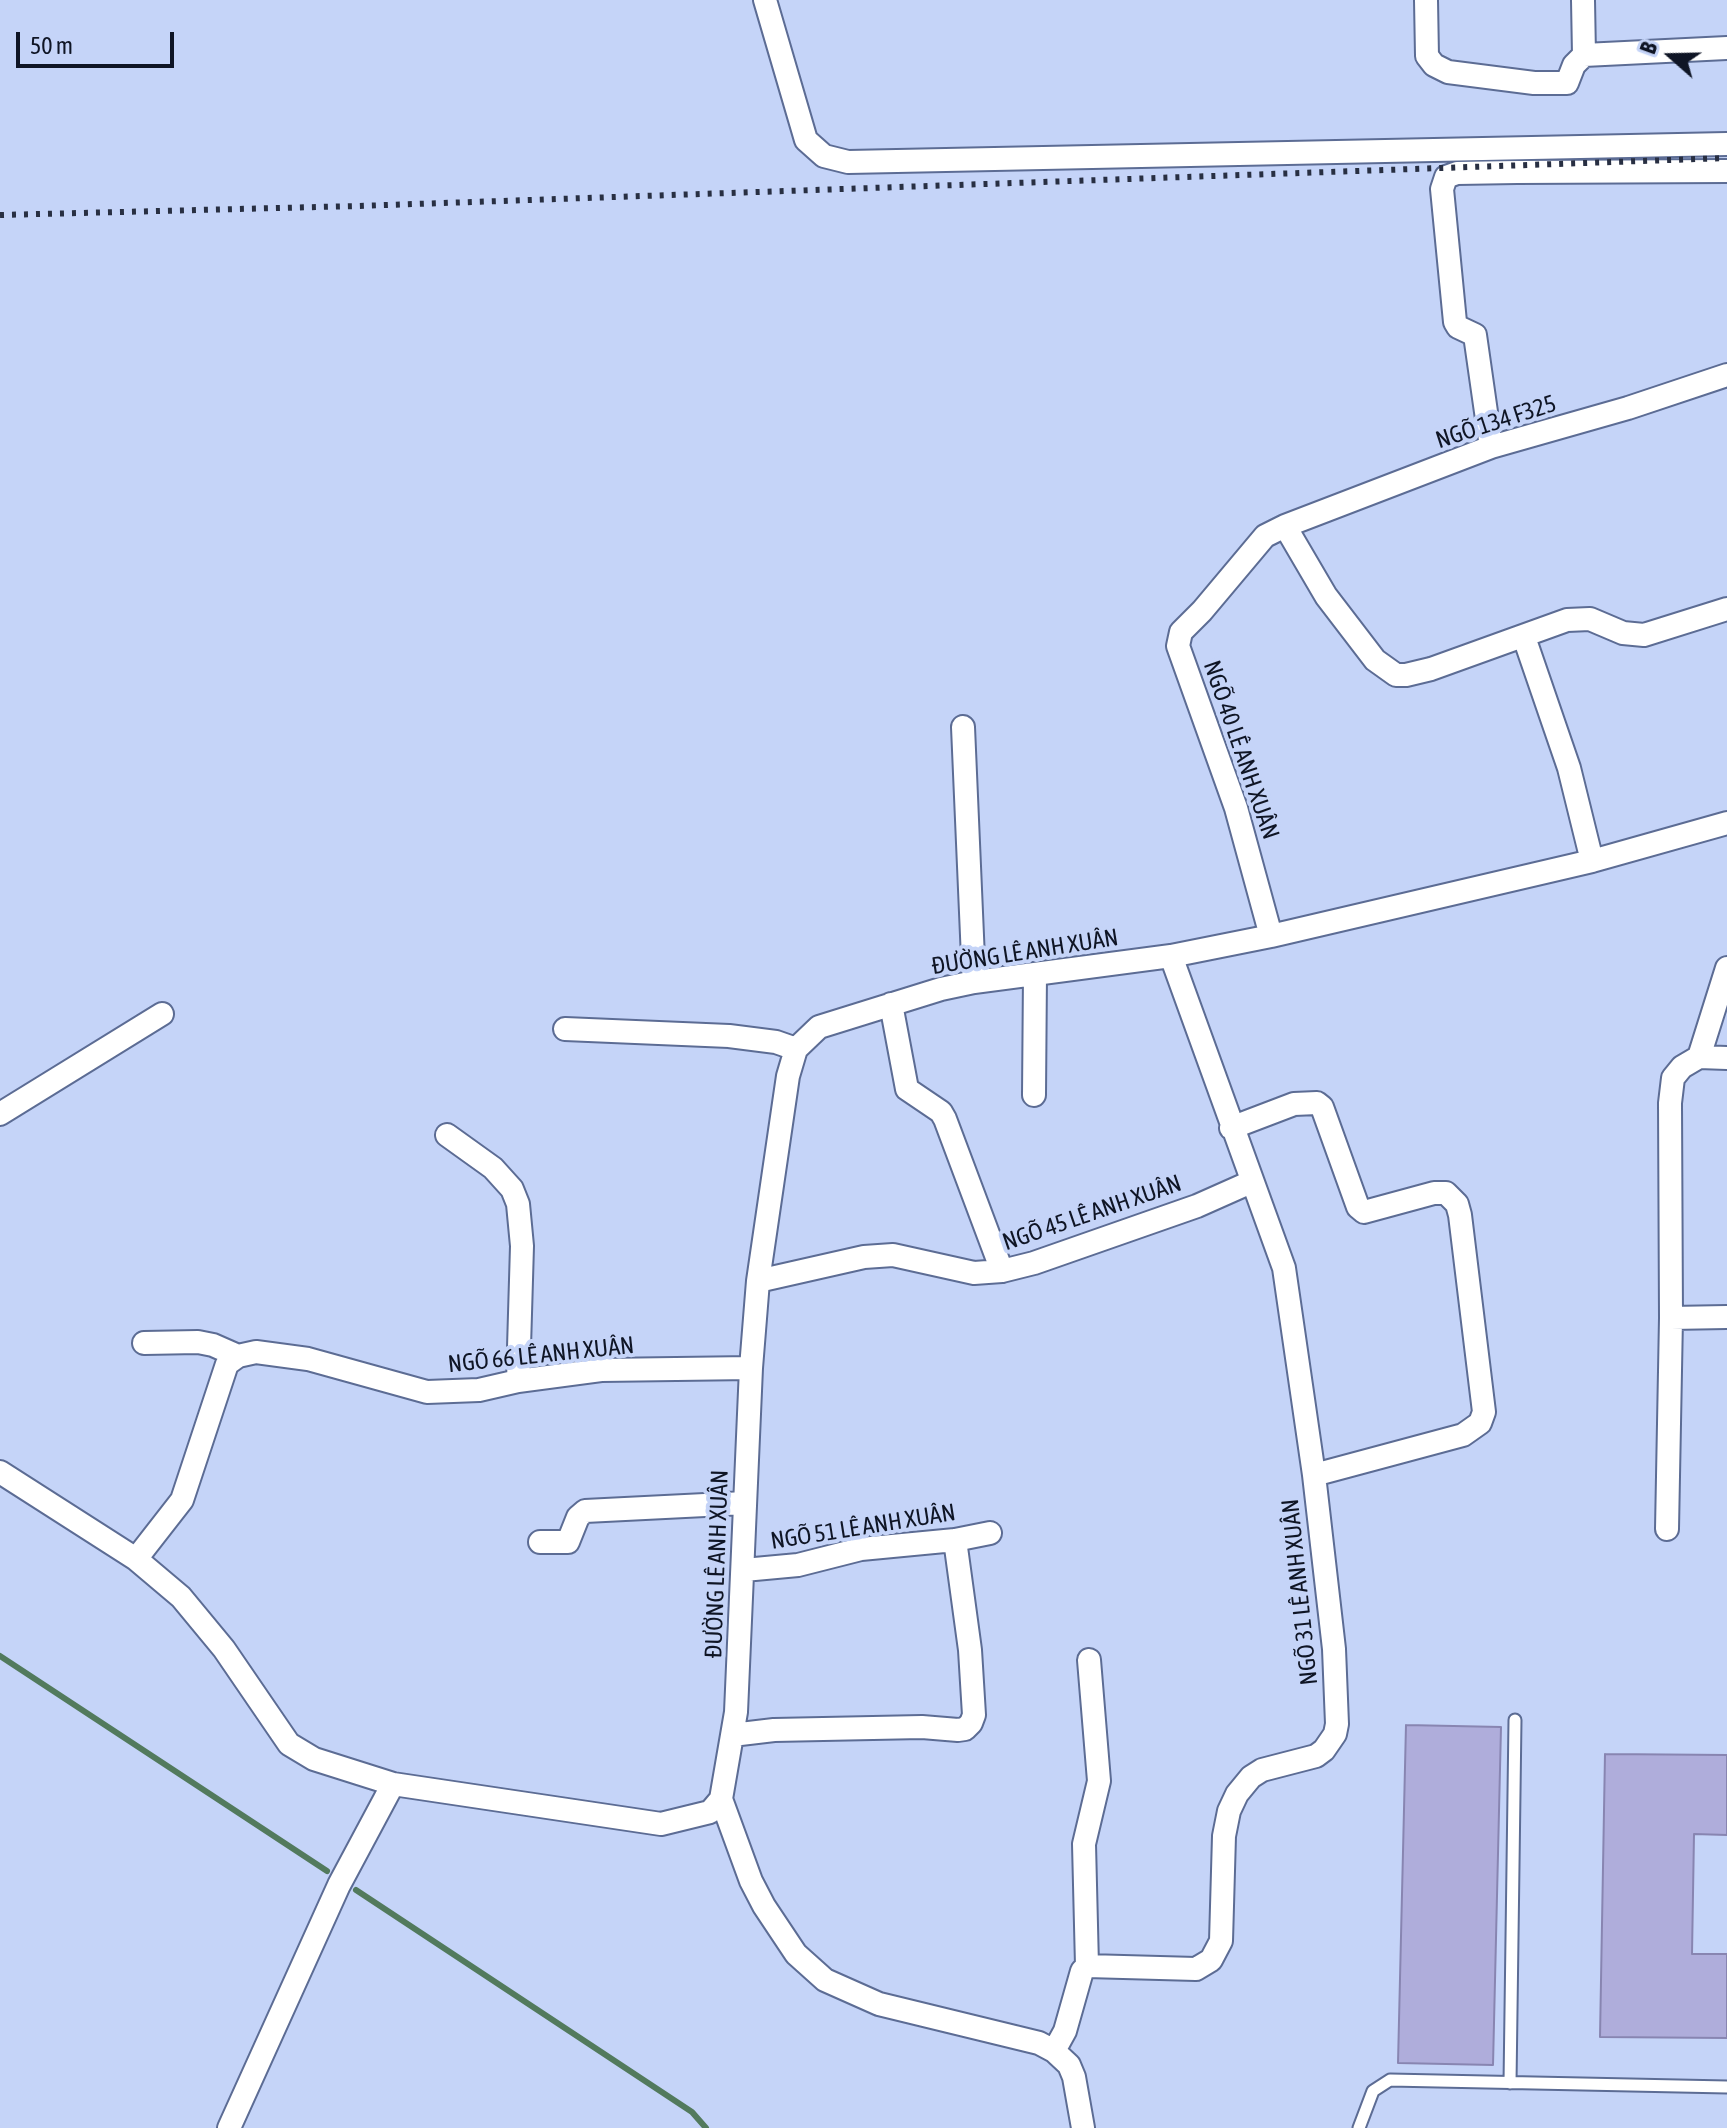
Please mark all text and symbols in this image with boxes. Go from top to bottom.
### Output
scale bar [20,16,178,66]
north arrow [1631,16,1711,96]
text: 50 m [30,32,73,59]
text: B [1634,38,1662,57]
street label: NGÕ 134 F325 [1432,389,1560,455]
street label: NGÕ 40 LÊ ANH XUÂN [1197,657,1285,843]
street label: ĐƯỜNG LÊ ANH XUÂN [930,923,1120,981]
street label: NGÕ 45 LÊ ANH XUÂN [999,1169,1185,1257]
street label: NGÕ 66 LÊ ANH XUÂN [447,1331,635,1379]
street label: ĐƯỜNG LÊ ANH XUÂN [699,1469,735,1659]
street label: NGÕ 51 LÊ ANH XUÂN [768,1498,958,1556]
street label: NGÕ 31 LÊ ANH XUÂN [1276,1498,1324,1686]

